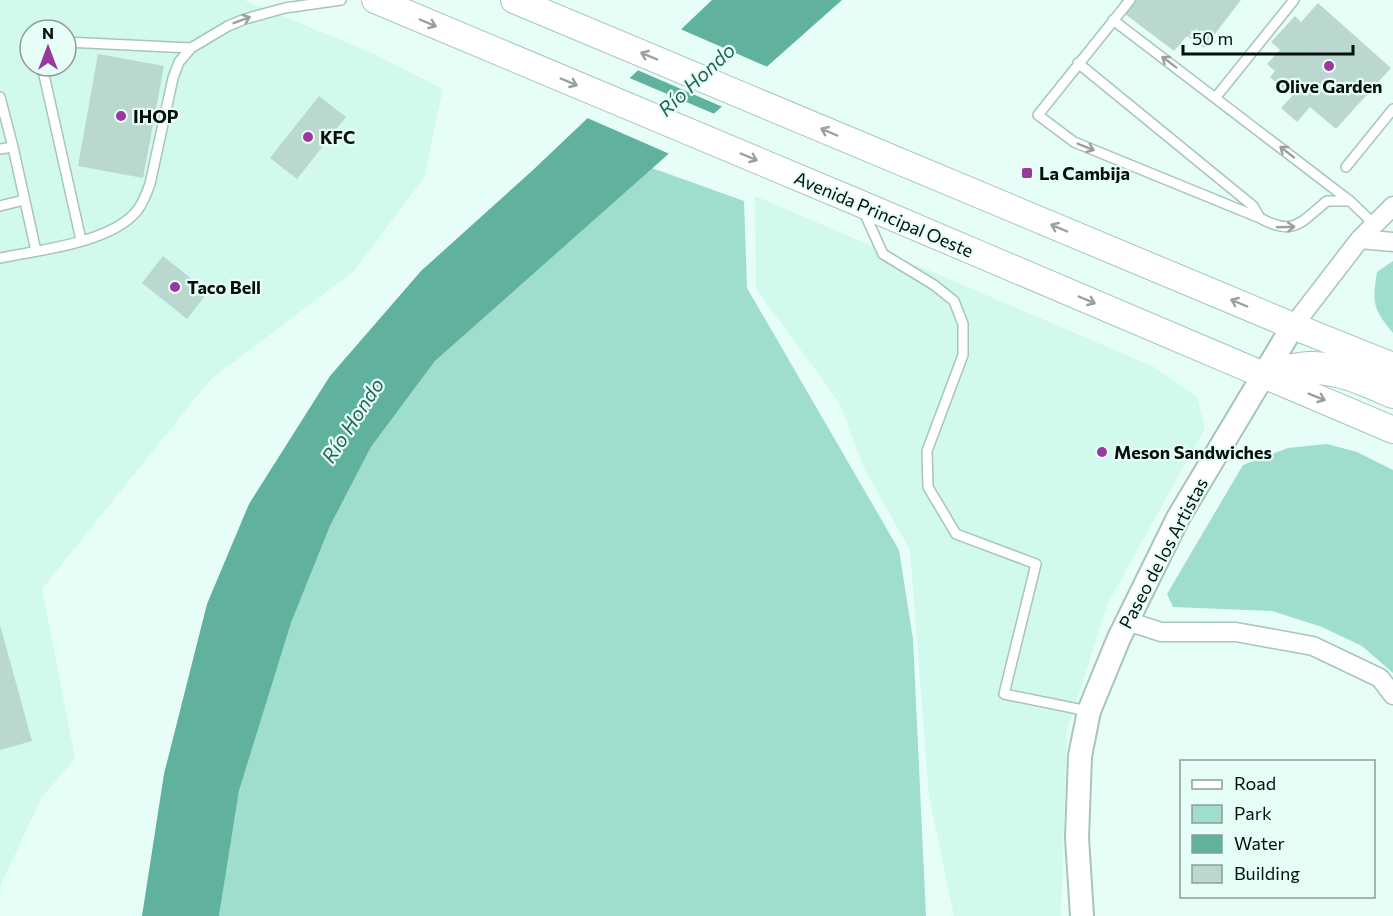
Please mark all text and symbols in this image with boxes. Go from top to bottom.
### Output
one-way arrow [232,14,251,25]
north arrow [18,18,78,78]
one-way arrow [419,18,437,29]
scale bar [1183,18,1352,56]
text: N [42,23,54,42]
text: 50 m [1192,27,1233,49]
water label: Río Hondo [653,37,739,121]
one-way arrow [641,50,659,61]
one-way arrow [1162,56,1178,68]
marker: Olive Garden [1322,59,1336,73]
place label: Olive Garden [1275,75,1383,97]
one-way arrow [559,77,578,88]
place label: IHOP [133,105,179,127]
marker: IHOP [114,109,128,123]
place label: KFC [320,126,355,148]
one-way arrow [821,126,839,137]
marker: KFC [301,130,315,144]
one-way arrow [1076,142,1095,153]
one-way arrow [1279,146,1295,159]
one-way arrow [740,152,758,163]
place label: La Cambija [1039,162,1130,184]
street label: Avenida Principal Oeste [791,166,977,262]
marker: La Cambija [1020,166,1034,180]
one-way arrow [1275,221,1295,232]
one-way arrow [1050,222,1069,233]
place label: Taco Bell [187,276,261,298]
marker: Taco Bell [168,280,182,294]
one-way arrow [1077,295,1095,306]
one-way arrow [1230,297,1248,308]
water label: Río Hondo [316,373,388,467]
one-way arrow [1307,392,1326,403]
place label: Meson Sandwiches [1114,441,1272,463]
marker: Meson Sandwiches [1095,445,1109,459]
street label: Paseo de los Artistas [1114,474,1212,632]
legend [1180,760,1375,898]
text: Road [1234,772,1276,794]
text: Park [1234,802,1272,824]
text: Water [1234,832,1285,854]
text: Building [1234,862,1300,884]

